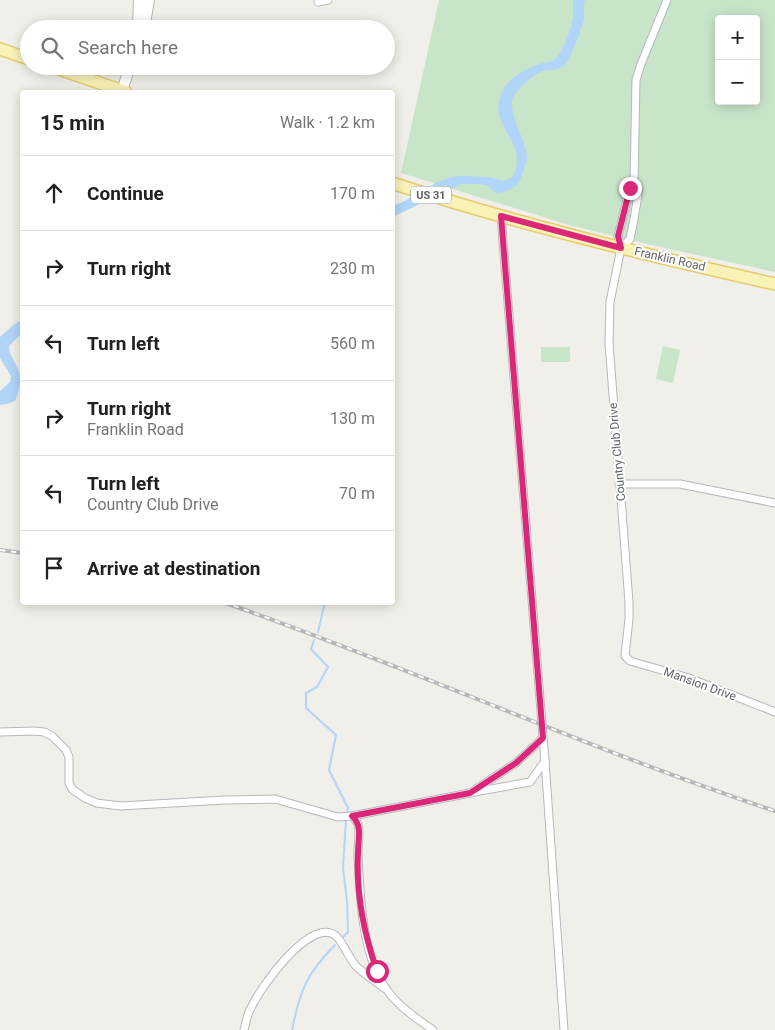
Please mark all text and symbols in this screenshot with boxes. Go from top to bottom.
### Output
map controls [715,15,760,105]
button: + [715,15,760,60]
search box [20,20,395,75]
icon: search [38,34,66,62]
text: Search here [78,36,178,59]
button: − [715,60,760,105]
text: 15 min [40,111,105,135]
text: Walk · 1.2 km [280,113,375,132]
route end [619,177,642,200]
icon: ahead [40,179,68,207]
text: Continue [87,182,164,205]
text: 170 m [330,184,375,203]
road number: US 31 [411,186,451,204]
street label: Franklin Road [633,244,707,274]
icon: right [40,254,68,282]
text: Turn right [87,257,171,280]
text: 230 m [330,259,375,278]
icon: left [40,329,68,357]
text: Turn left [87,332,160,355]
text: 560 m [330,334,375,353]
text: Turn right [87,397,171,420]
street label: Country Club Drive [606,402,628,502]
icon: right [40,404,68,432]
text: 130 m [330,409,375,428]
text: Franklin Road [87,420,184,439]
text: Turn left [87,472,160,495]
icon: left [40,479,68,507]
text: 70 m [339,484,375,503]
text: Country Club Drive [87,495,219,514]
icon: arrive [40,554,68,582]
text: Arrive at destination [87,557,260,580]
street label: Mansion Drive [662,664,738,704]
route start [366,960,389,983]

